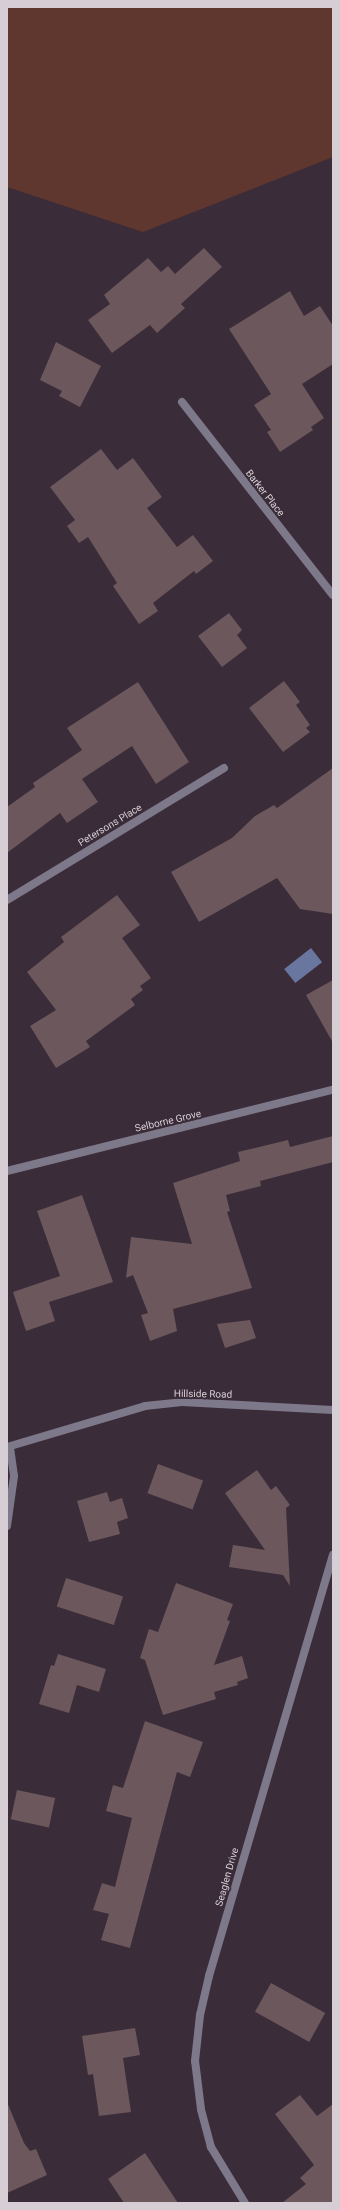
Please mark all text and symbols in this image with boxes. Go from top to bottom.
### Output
street label: Barker Place [243,467,287,519]
street label: Petersons Place [76,801,144,849]
street label: Selborne Grove [134,1108,202,1134]
street label: Hillside Road [174,1387,232,1401]
street label: Seaglen Drive [213,1846,241,1908]

